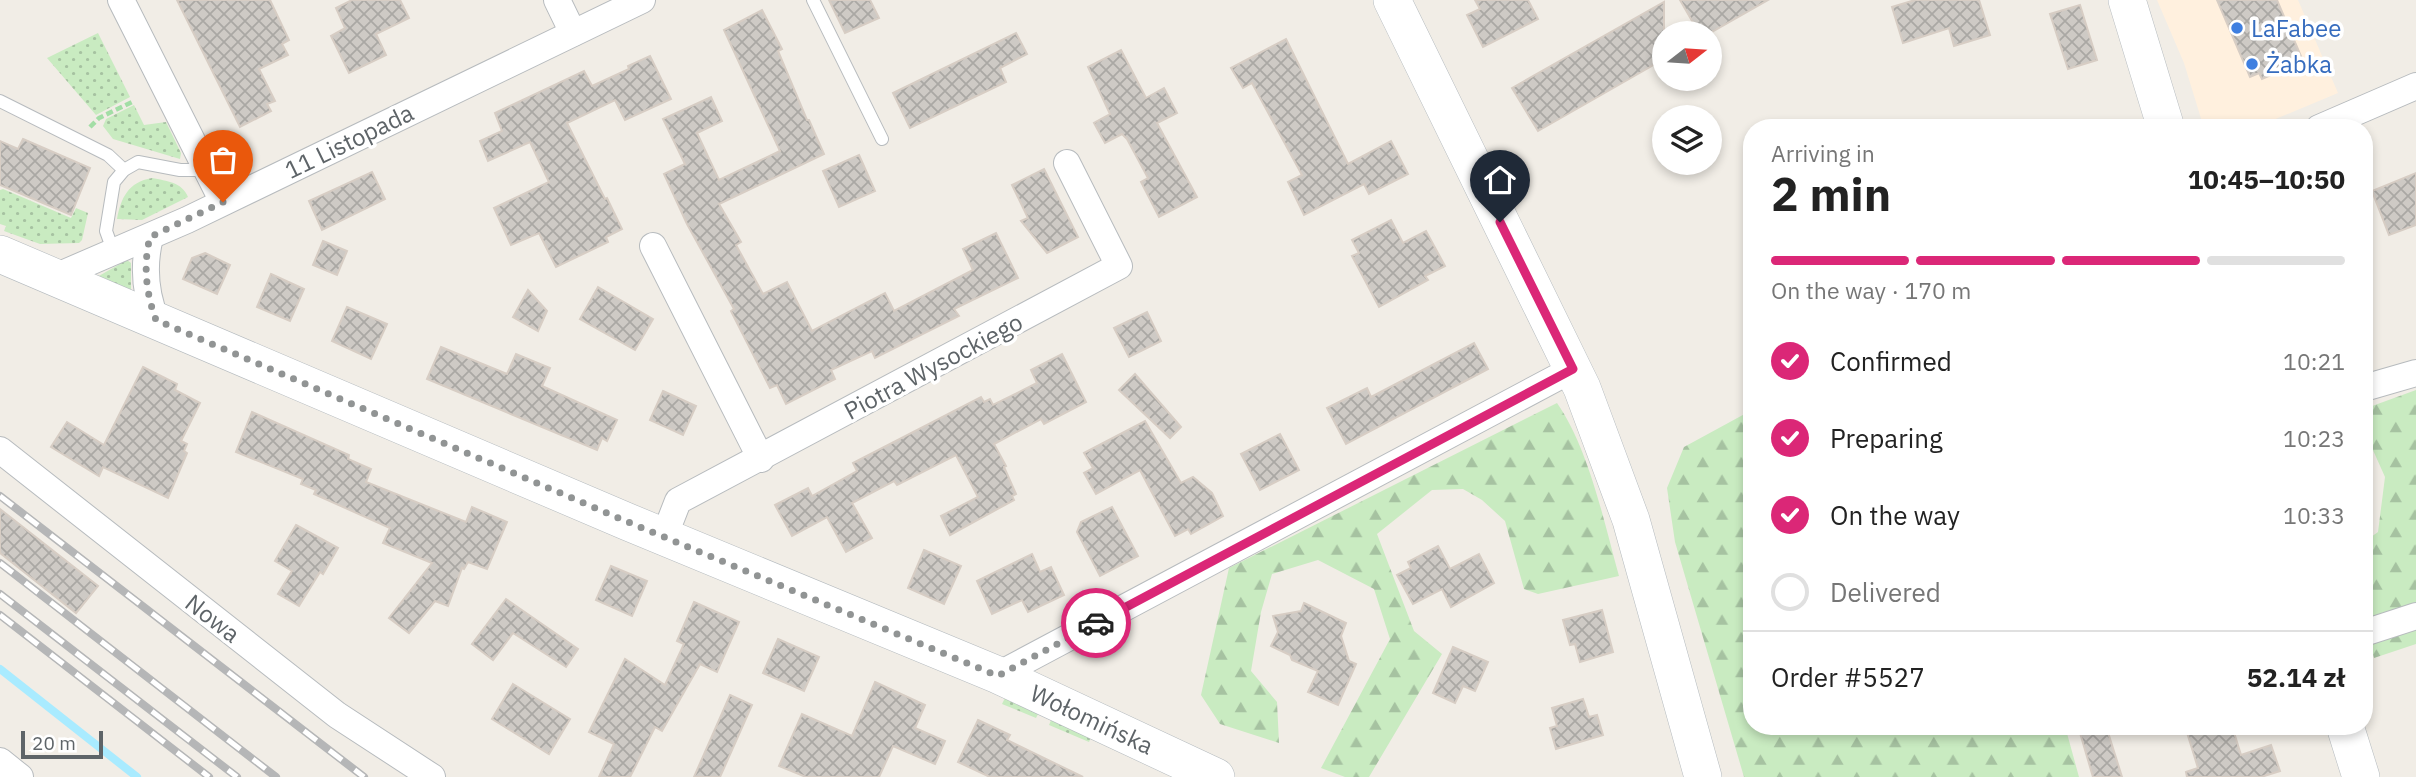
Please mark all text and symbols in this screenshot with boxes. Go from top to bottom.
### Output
place label: LaFabee [2251,12,2341,44]
marker: LaFabee [2229,20,2245,36]
north arrow [1652,21,1722,91]
map controls [1652,21,1722,175]
place label: Żabka [2266,48,2332,80]
marker: Żabka [2244,56,2260,72]
street label: 11 Listopada [279,96,419,186]
button: layers [1652,105,1722,175]
pin [193,130,253,202]
text: Arriving in [1771,138,1875,168]
icon: bag [204,141,242,179]
pin [1470,150,1530,222]
icon: home [1481,161,1519,199]
text: 10:45–10:50 [2188,162,2345,196]
text: 2 min [1771,164,1891,224]
text: On the way · 170 m [1771,275,1971,305]
street label: Piotra Wysockiego [838,305,1028,427]
icon: check [1771,342,1809,380]
text: Confirmed [1830,344,1952,378]
text: 10:21 [2283,346,2345,376]
icon: check [1771,419,1809,457]
text: Preparing [1830,421,1943,455]
text: 10:23 [2283,423,2345,453]
icon: check [1771,496,1809,534]
text: On the way [1830,498,1960,532]
text: 10:33 [2283,500,2345,530]
text: Delivered [1830,575,1941,609]
street label: Nowa [179,587,247,650]
courier [1061,588,1131,658]
icon: car [1077,604,1115,642]
text: Order #5527 [1771,660,1925,694]
text: 52.14 zł [2247,660,2345,694]
street label: Wołomińska [1025,677,1159,762]
scale bar [21,728,103,760]
text: 20 m [32,731,76,755]

